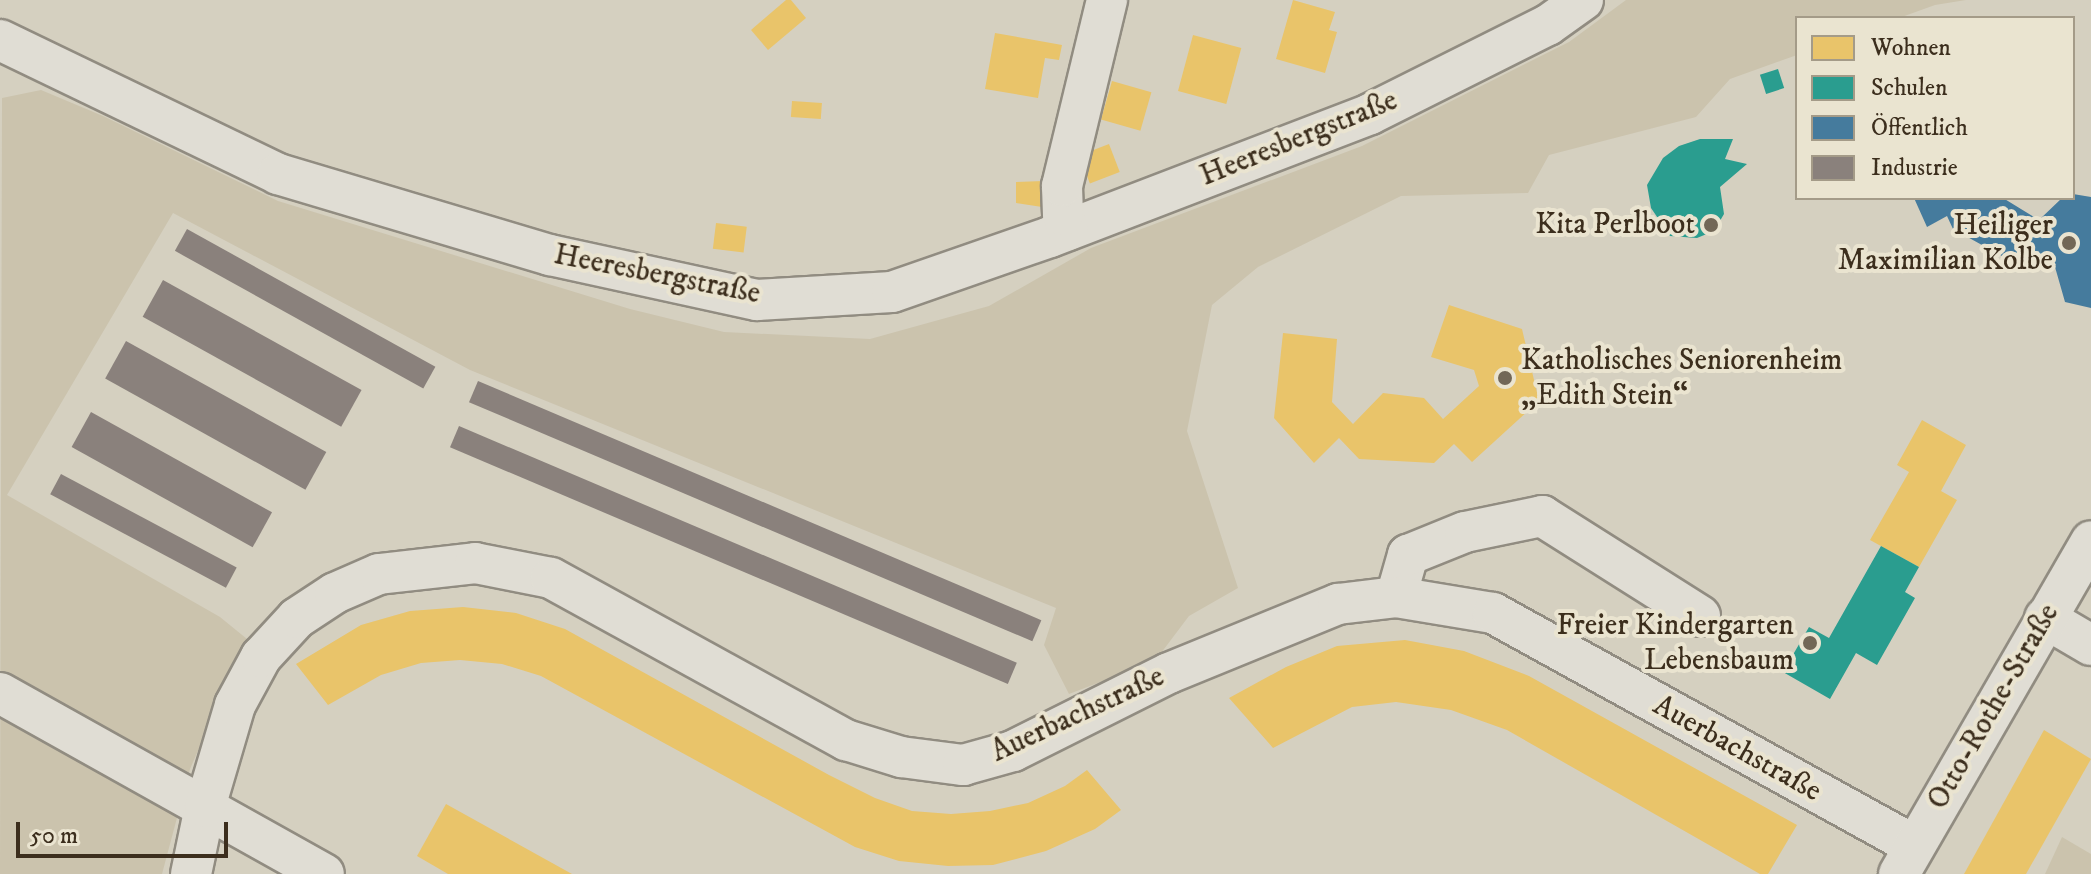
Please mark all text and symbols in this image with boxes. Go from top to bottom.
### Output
legend [1795,16,2075,200]
text: Wohnen [1871,33,1951,63]
text: Schulen [1871,73,1948,103]
street label: Heeresbergstraße [1195,83,1403,195]
text: Öffentlich [1871,113,1968,143]
text: Industrie [1871,153,1958,183]
place label: Kita Perlboot [1535,207,1695,243]
place label: Heiliger Maximilian Kolbe [1838,208,2053,278]
marker: Kita Perlboot [1702,216,1720,234]
marker: Heiliger Maximilian Kolbe [2060,234,2078,252]
street label: Heeresbergstraße [551,237,763,313]
place label: Katholisches Seniorenheim „Edith Stein“ [1521,343,1842,414]
marker: Katholisches Seniorenheim „Edith Stein“ [1496,369,1514,387]
street label: Otto-Rothe-Straße [1921,598,2067,816]
place label: Freier Kindergarten Lebensbaum [1557,608,1794,678]
marker: Freier Kindergarten Lebensbaum [1801,634,1819,652]
street label: Auerbachstraße [986,659,1170,771]
street label: Auerbachstraße [1647,688,1827,810]
scale bar [20,806,232,856]
text: 50 m [30,821,78,851]

